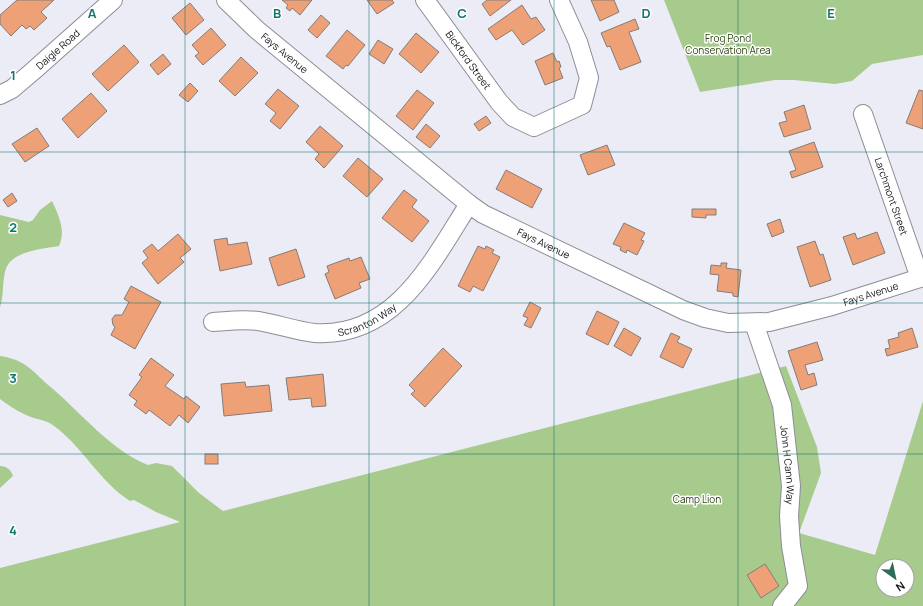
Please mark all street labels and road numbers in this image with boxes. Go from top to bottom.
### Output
street label: Daigle Road [33,26,83,73]
street label: Bickford Street [442,28,494,92]
street label: Fays Avenue [258,29,311,76]
street label: Larchmont Street [872,155,912,237]
street label: Fays Avenue [515,225,573,262]
street label: Fays Avenue [841,278,900,309]
street label: Scranton Way [337,299,400,339]
street label: John H Cann Way [777,425,798,506]

